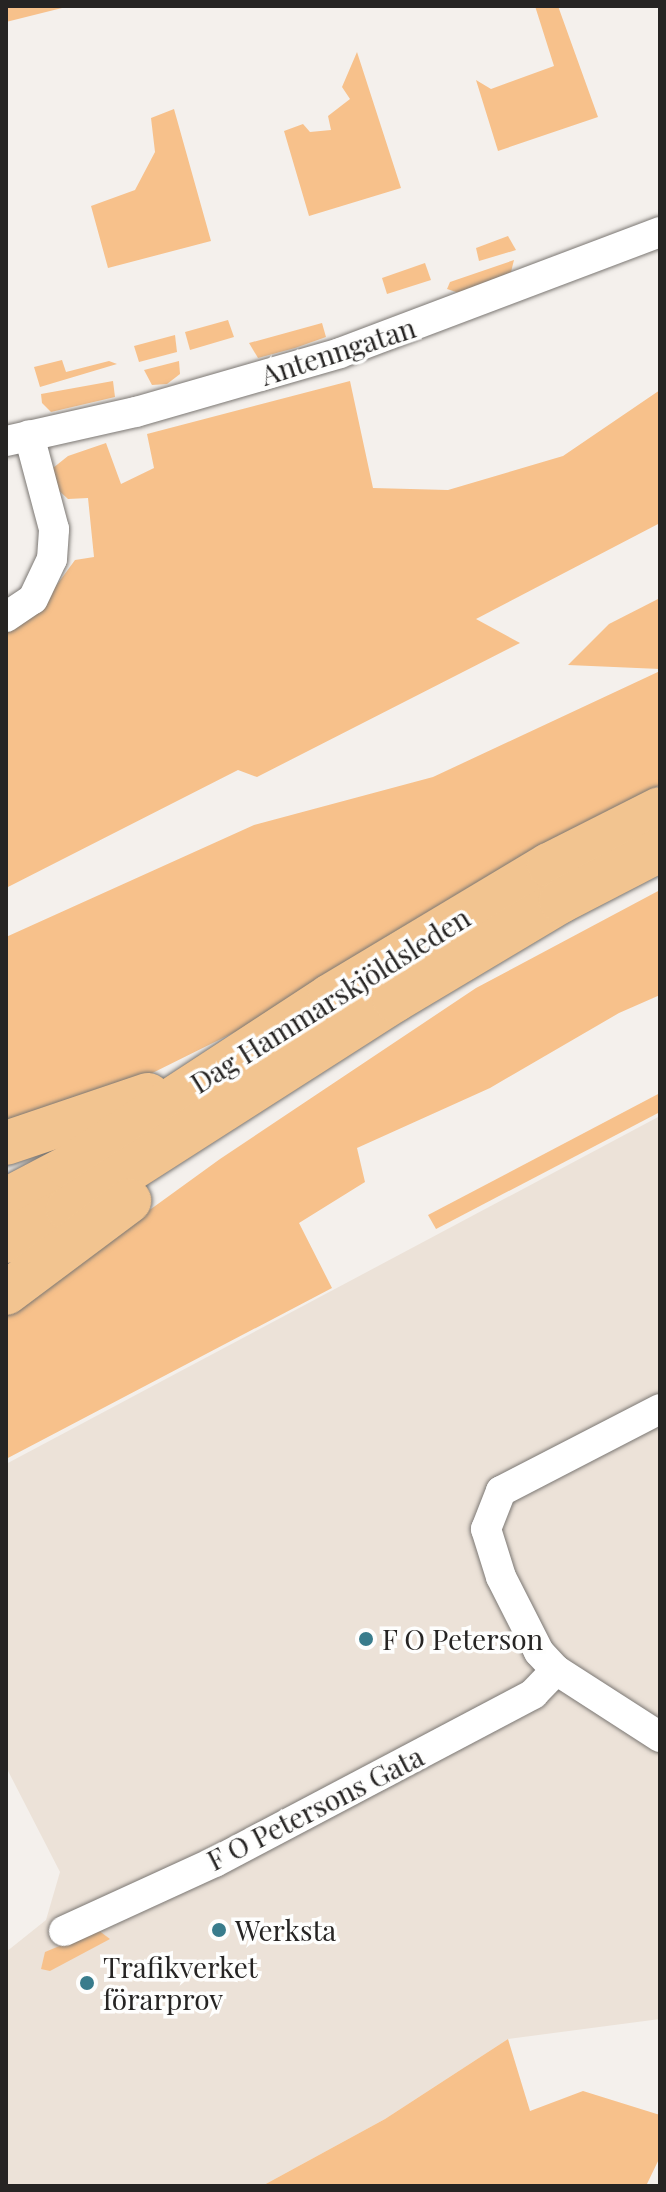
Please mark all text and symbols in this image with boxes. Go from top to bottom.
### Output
street label: Antenngatan [256,310,420,392]
street label: Dag Hammarskjöldsleden [184,900,476,1100]
place label: F O Peterson [382,1622,544,1656]
marker: F O Peterson [357,1630,375,1648]
street label: F O Petersons Gata [201,1739,429,1877]
place label: Werksta [235,1913,336,1947]
marker: Werksta [210,1921,228,1939]
place label: Trafikverket förarprov [103,1950,258,2016]
marker: Trafikverket förarprov [78,1974,96,1992]

